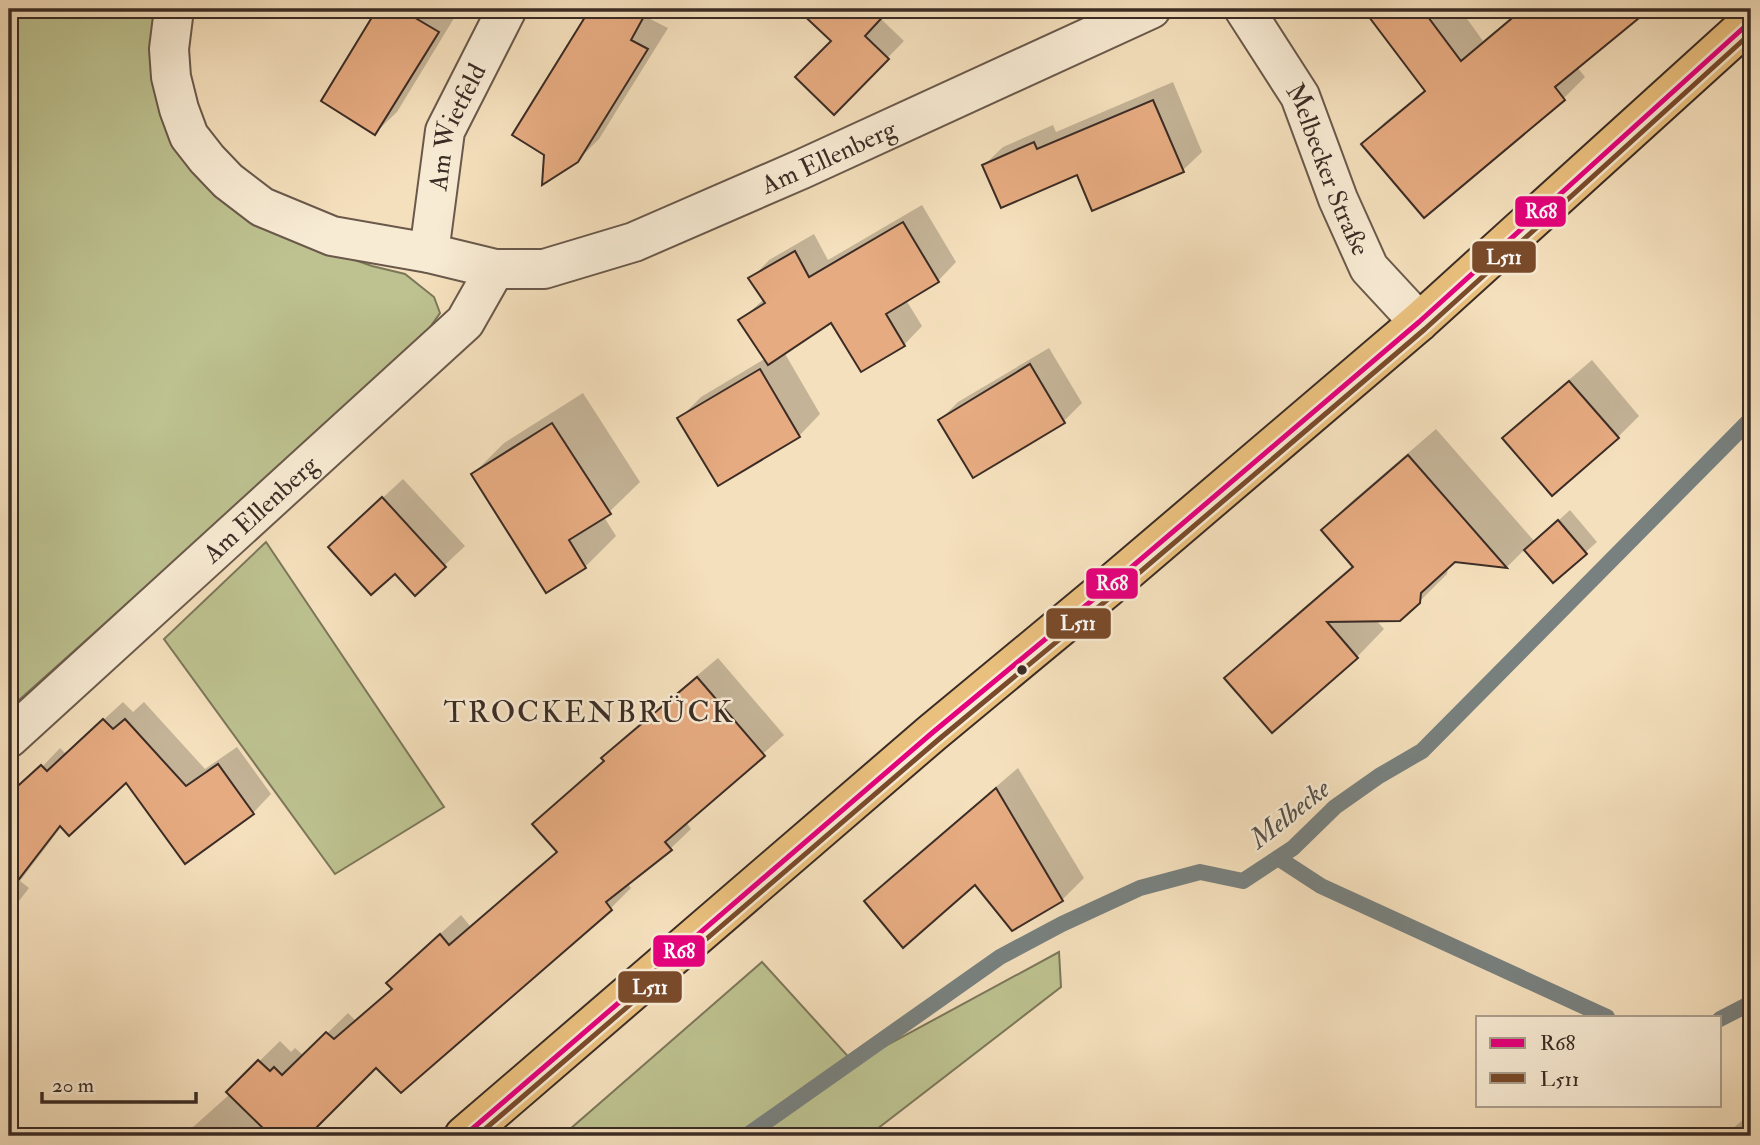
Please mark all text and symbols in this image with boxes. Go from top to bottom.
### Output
street label: Am Wietfeld [422,58,494,193]
street label: Melbecker Straße [1279,77,1376,261]
street label: Am Ellenberg [756,113,902,202]
line badge: R68 [1514,195,1567,228]
text: R68 [1525,200,1557,224]
line badge: L511 [1471,240,1537,274]
text: L511 [1486,246,1522,270]
street label: Am Ellenberg [196,448,326,571]
line badge: R68 [1085,567,1139,600]
text: R68 [1096,572,1128,596]
line badge: L511 [1045,607,1112,640]
text: L511 [1060,612,1096,636]
unlabelled marker [1015,663,1029,677]
district label: TROCKENBRÜCK [443,694,735,731]
water label: Melbecke [1241,771,1338,858]
line badge: R68 [652,934,706,968]
text: R68 [663,940,695,964]
line badge: L511 [617,970,683,1004]
text: L511 [632,976,668,1000]
legend [1476,1016,1722,1106]
text: R68 [1540,1030,1576,1057]
scale bar [42,1061,196,1105]
text: L511 [1540,1066,1579,1093]
text: 20 m [52,1072,94,1099]

